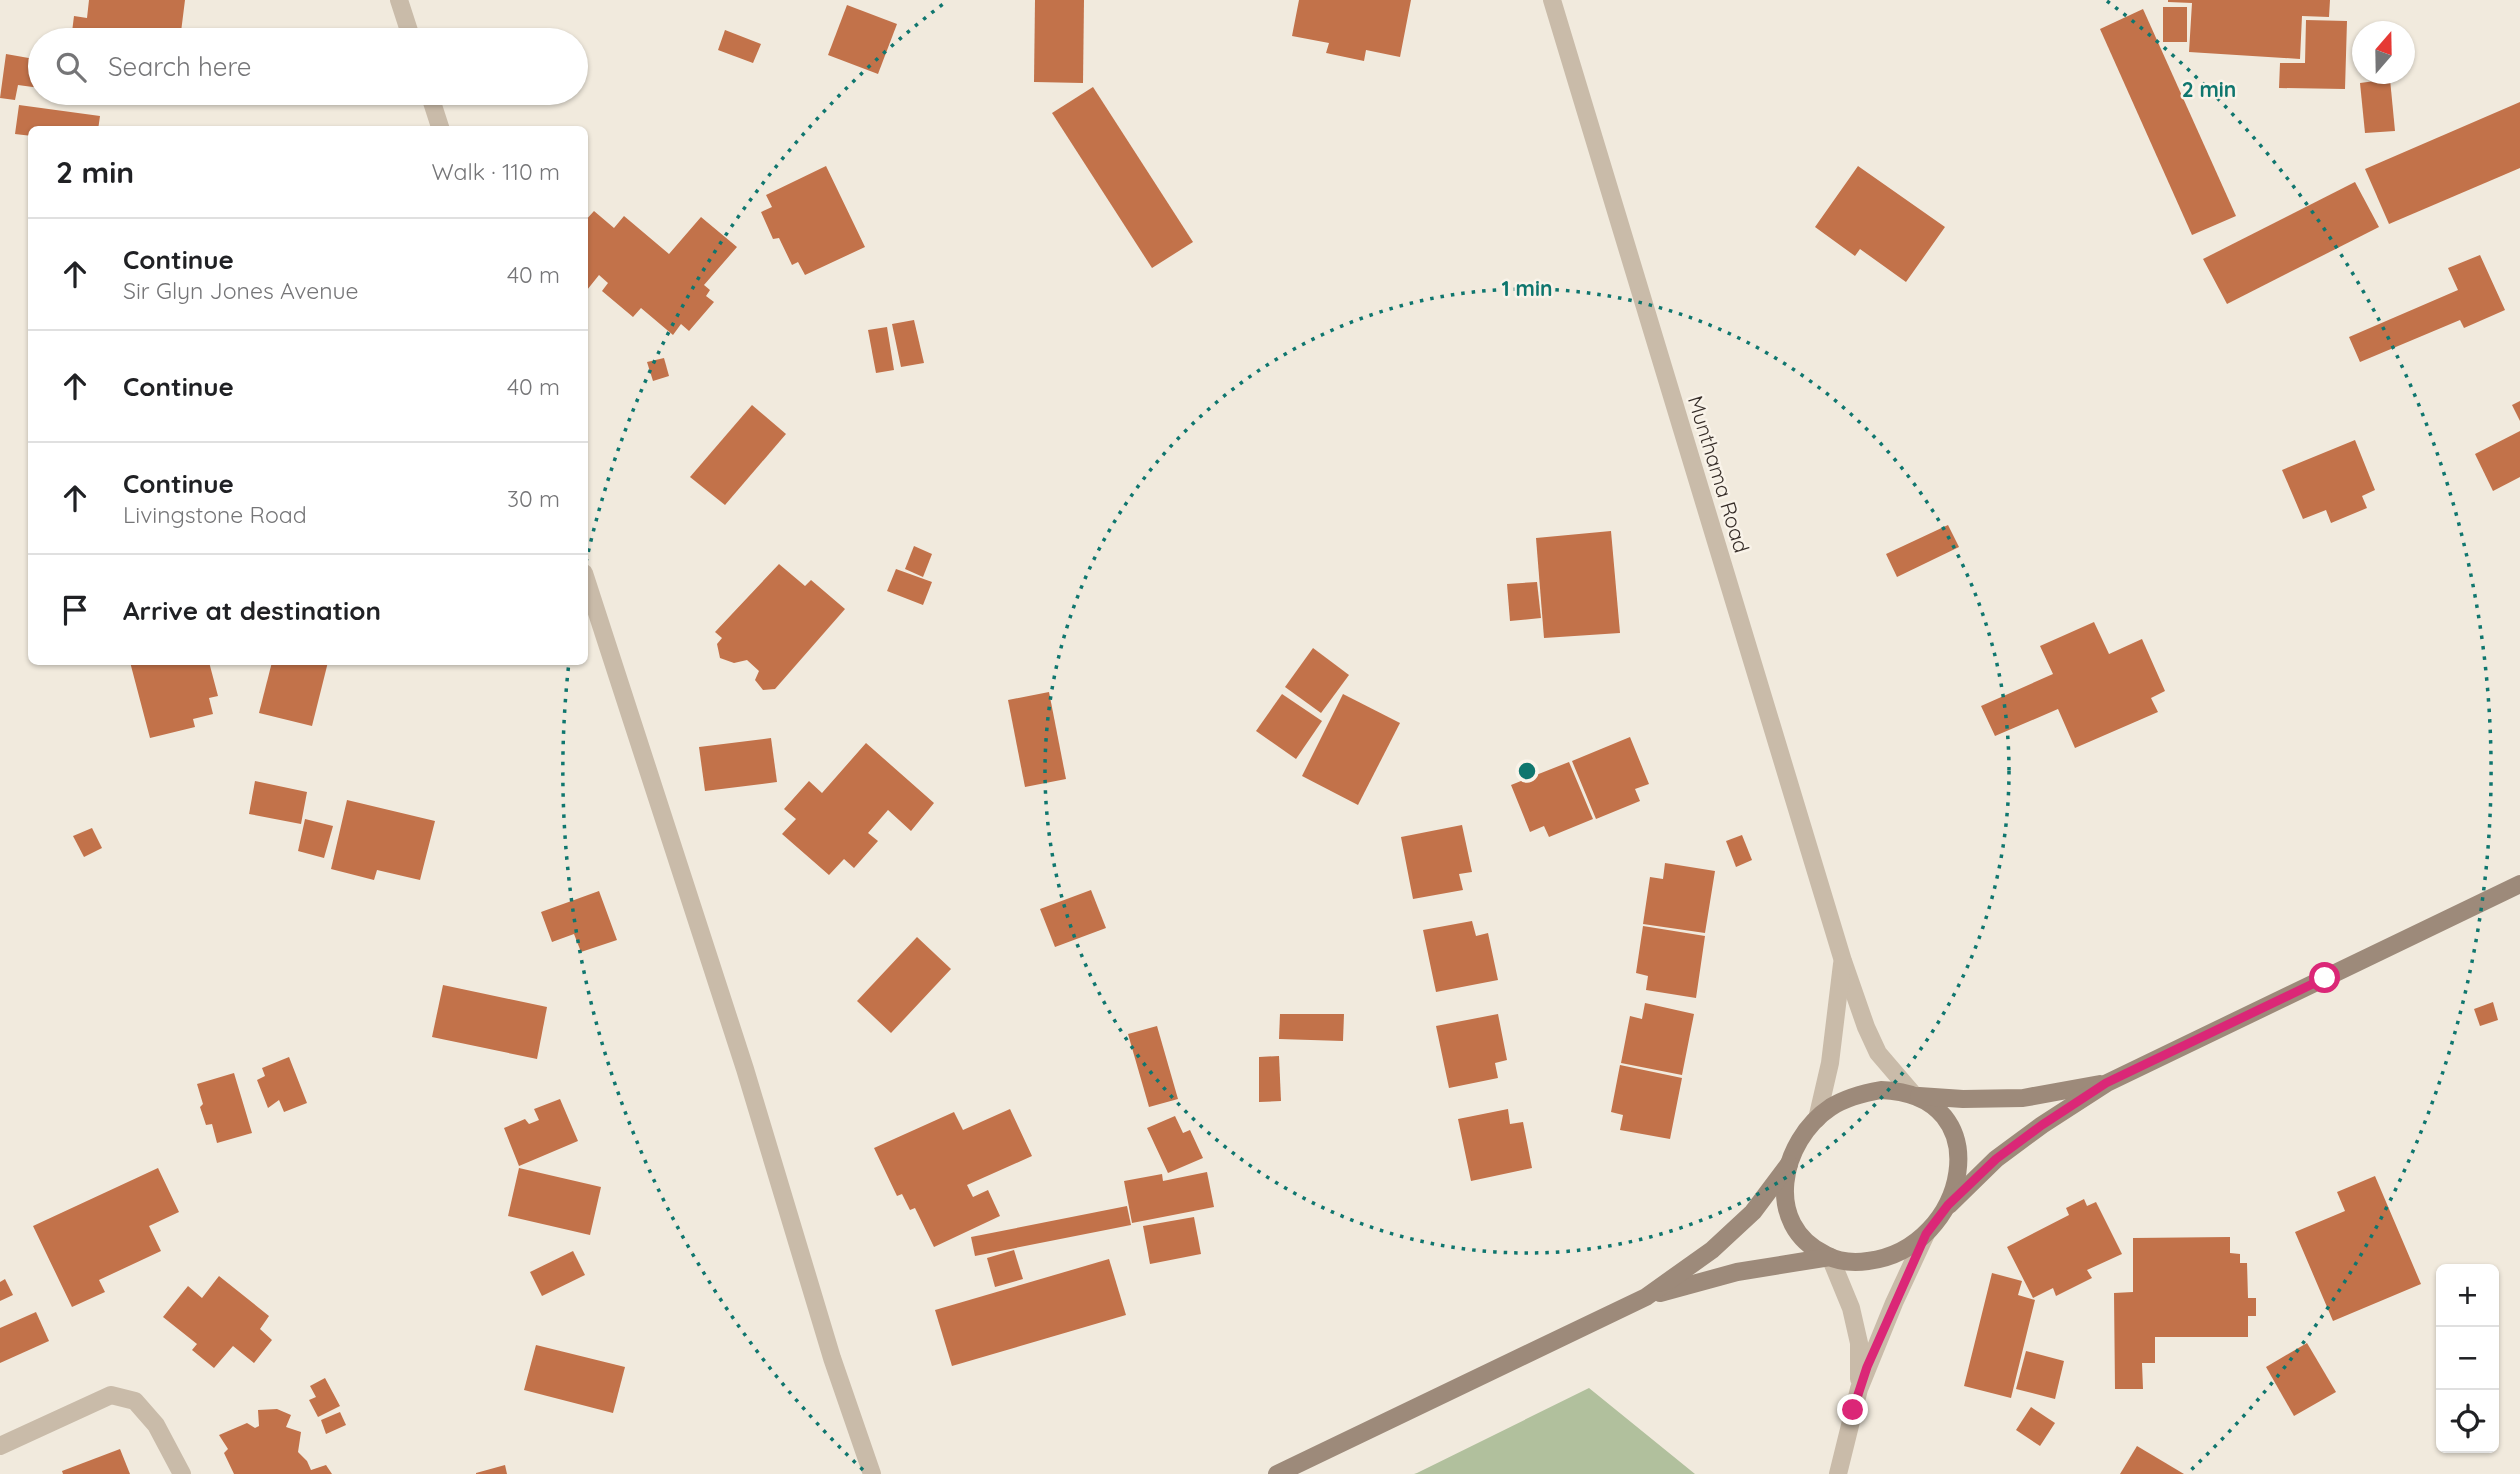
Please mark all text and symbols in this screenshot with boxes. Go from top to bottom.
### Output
north arrow [2352,21,2415,84]
search box [28,28,588,105]
icon: search [52,48,90,86]
text: Search here [108,50,252,83]
text: 2 min [2182,76,2236,102]
text: 2 min [56,153,134,191]
text: Walk · 110 m [431,157,560,186]
text: Continue [123,243,234,276]
icon: ahead [56,255,94,293]
text: 40 m [507,260,560,289]
text: 1 min [1502,275,1552,301]
text: Sir Glyn Jones Avenue [123,276,359,305]
icon: ahead [56,367,94,405]
text: Continue [123,370,234,403]
text: 40 m [507,372,560,401]
street label: Munthama Road [1683,392,1755,556]
text: Continue [123,467,234,500]
icon: ahead [56,479,94,517]
text: 30 m [507,484,560,513]
text: Livingstone Road [123,500,307,529]
icon: arrive [56,591,94,629]
text: Arrive at destination [123,594,381,627]
centre of rings [1515,759,1539,783]
route start [2309,962,2340,993]
map controls [2436,1264,2499,1453]
button: + [2436,1264,2499,1327]
button: − [2436,1327,2499,1390]
button: locate [2436,1390,2499,1453]
route end [1837,1394,1868,1425]

